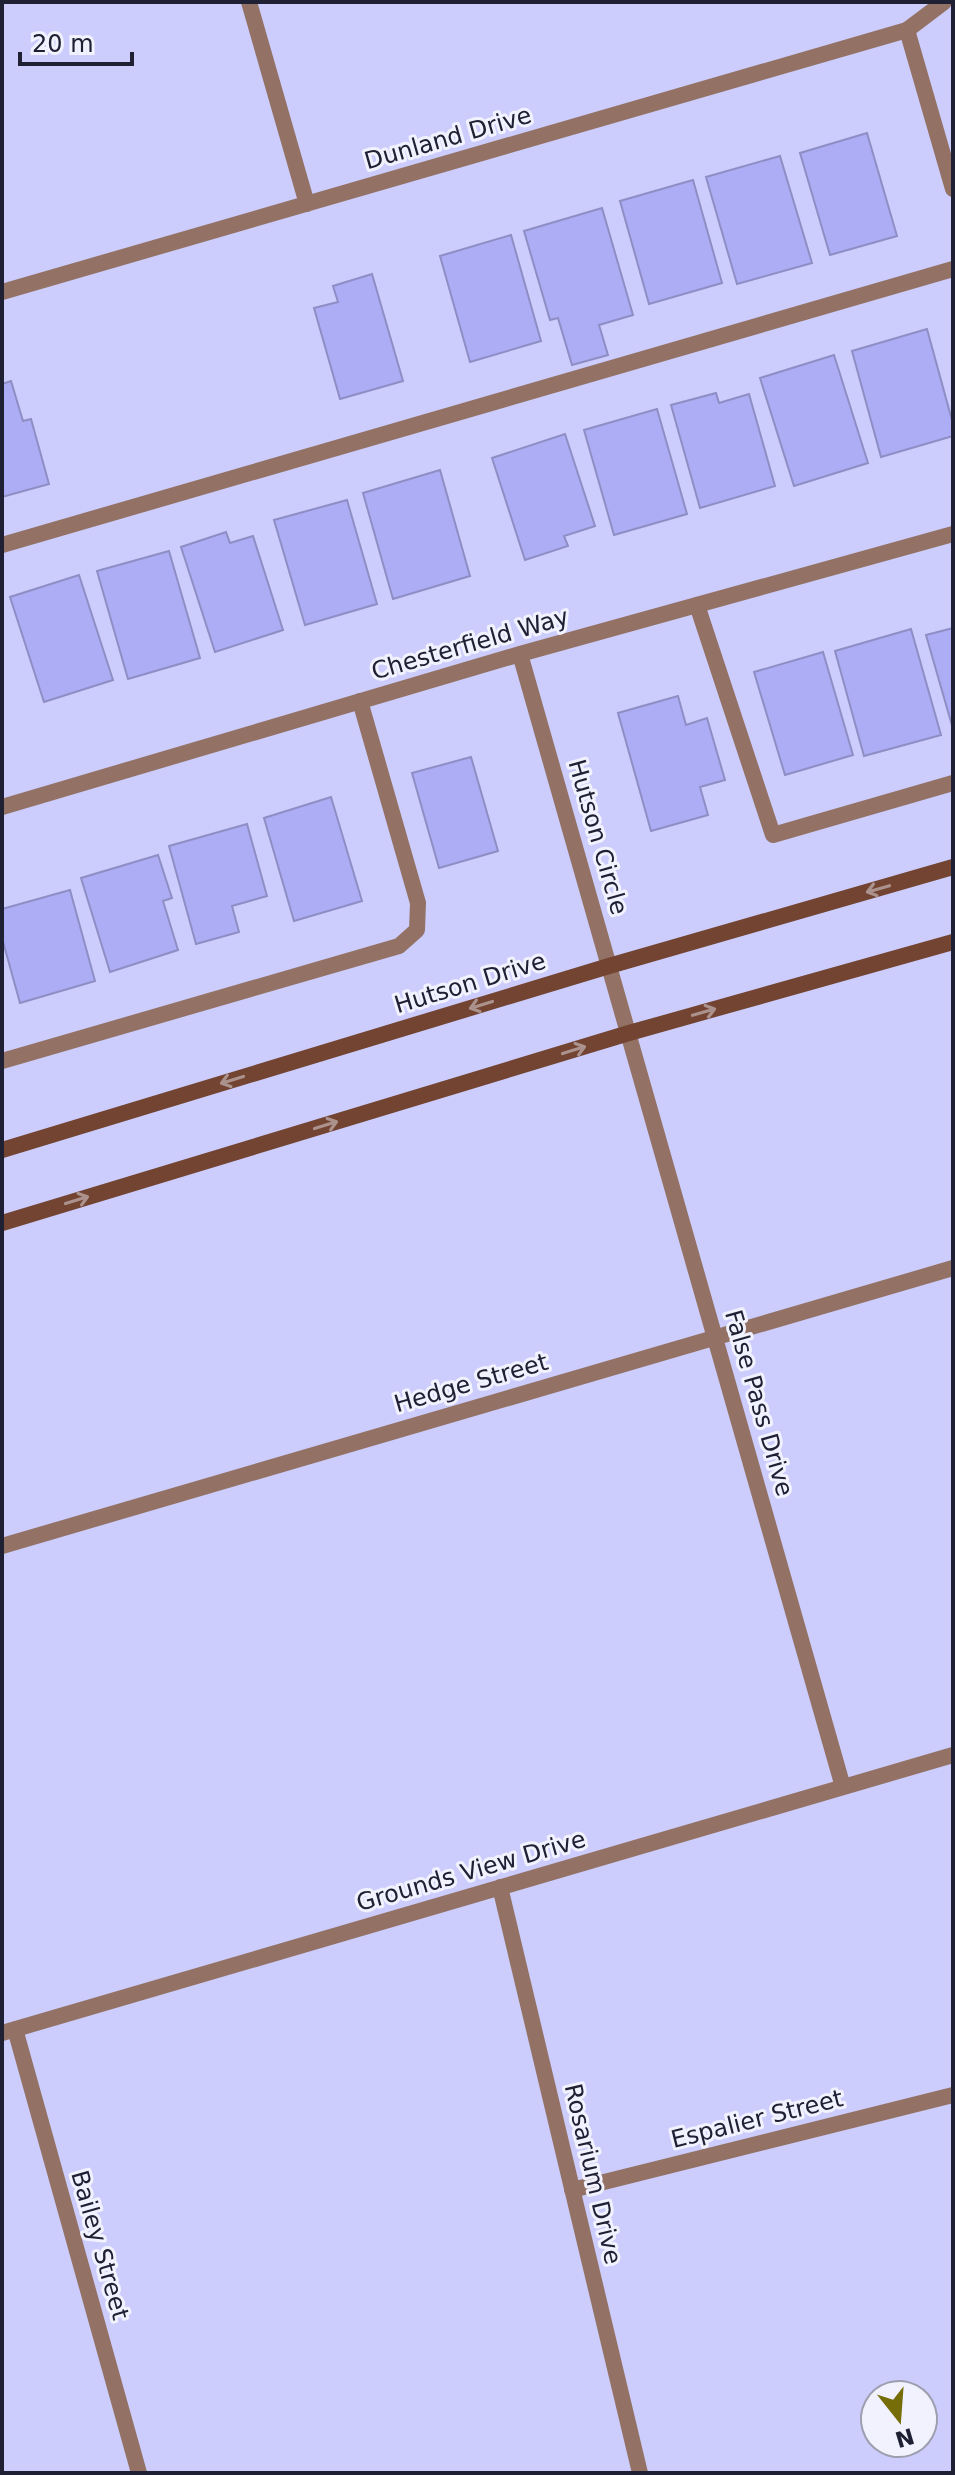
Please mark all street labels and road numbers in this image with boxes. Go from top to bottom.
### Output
street label: Dunland Drive [361,101,535,175]
street label: Chesterfield Way [368,602,572,686]
street label: Hutson Circle [562,756,634,918]
street label: Hutson Drive [391,947,549,1019]
street label: False Pass Drive [719,1307,799,1499]
street label: Hedge Street [391,1348,551,1418]
street label: Grounds View Drive [353,1825,589,1917]
street label: Rosarium Drive [559,2081,627,2267]
street label: Espalier Street [668,2084,846,2154]
street label: Bailey Street [65,2167,135,2323]

